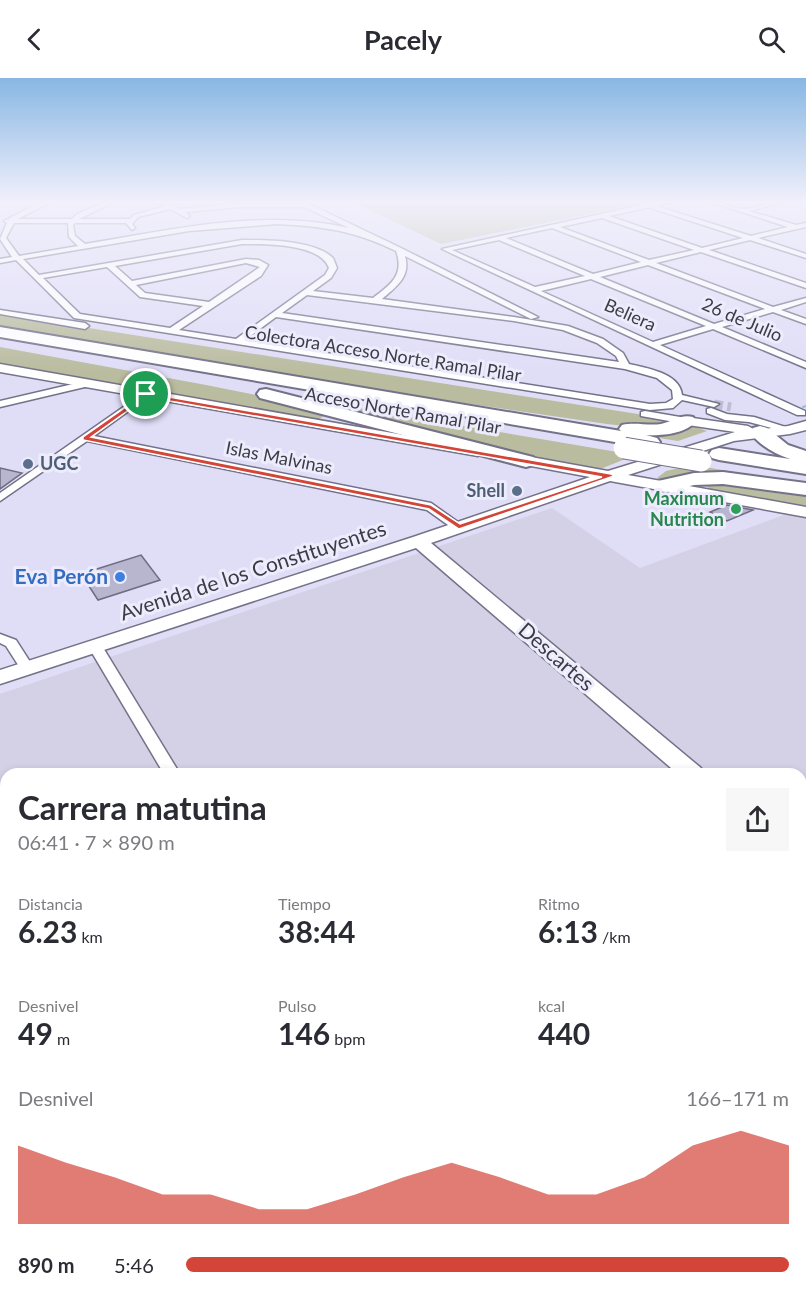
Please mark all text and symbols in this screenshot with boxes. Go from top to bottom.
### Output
icon: back [18,23,51,56]
text: Pacely [364,23,442,56]
icon: search [755,23,788,56]
street label: 26 de Julio [699,292,786,346]
street label: Beliera [601,293,660,335]
street label: Colectora Acceso Norte Ramal Pilar [243,320,523,386]
pin [120,368,171,419]
icon: arrive [129,377,162,410]
street label: Acceso Norte Ramal Pilar [303,382,504,438]
street label: Islas Malvinas [224,436,335,478]
place label: UGC [40,452,78,474]
marker: UGC [21,457,35,471]
place label: Shell [467,479,505,501]
marker: Shell [510,484,524,498]
place label: Maximum Nutrition [644,487,724,530]
marker: Maximum Nutrition [729,502,743,516]
street label: Avenida de los Constituyentes [116,515,389,624]
place label: Eva Perón [15,563,108,588]
marker: Eva Perón [113,570,127,584]
street label: Descartes [514,616,600,695]
text: Carrera matutina [18,787,267,827]
button: share [726,788,789,851]
text: 06:41 · 7 × 890 m [18,830,175,854]
text: Distancia [18,894,83,913]
text: Tiempo [278,894,331,913]
text: Ritmo [538,894,580,913]
text: 6.23 [18,913,77,949]
text: 38:44 [278,913,355,949]
text: 6:13 [538,913,598,949]
text: km [77,927,103,946]
text: /km [598,927,631,946]
text: Desnivel [18,996,78,1015]
text: Pulso [278,996,316,1015]
text: kcal [538,996,565,1015]
text: 49 [18,1015,53,1051]
text: 146 [278,1015,330,1051]
text: 440 [538,1015,590,1051]
text: m [53,1029,70,1048]
text: bpm [330,1029,365,1048]
text: Desnivel [18,1086,94,1110]
text: 166–171 m [686,1086,789,1110]
text: 890 m [18,1253,74,1277]
text: 5:46 [114,1253,154,1277]

